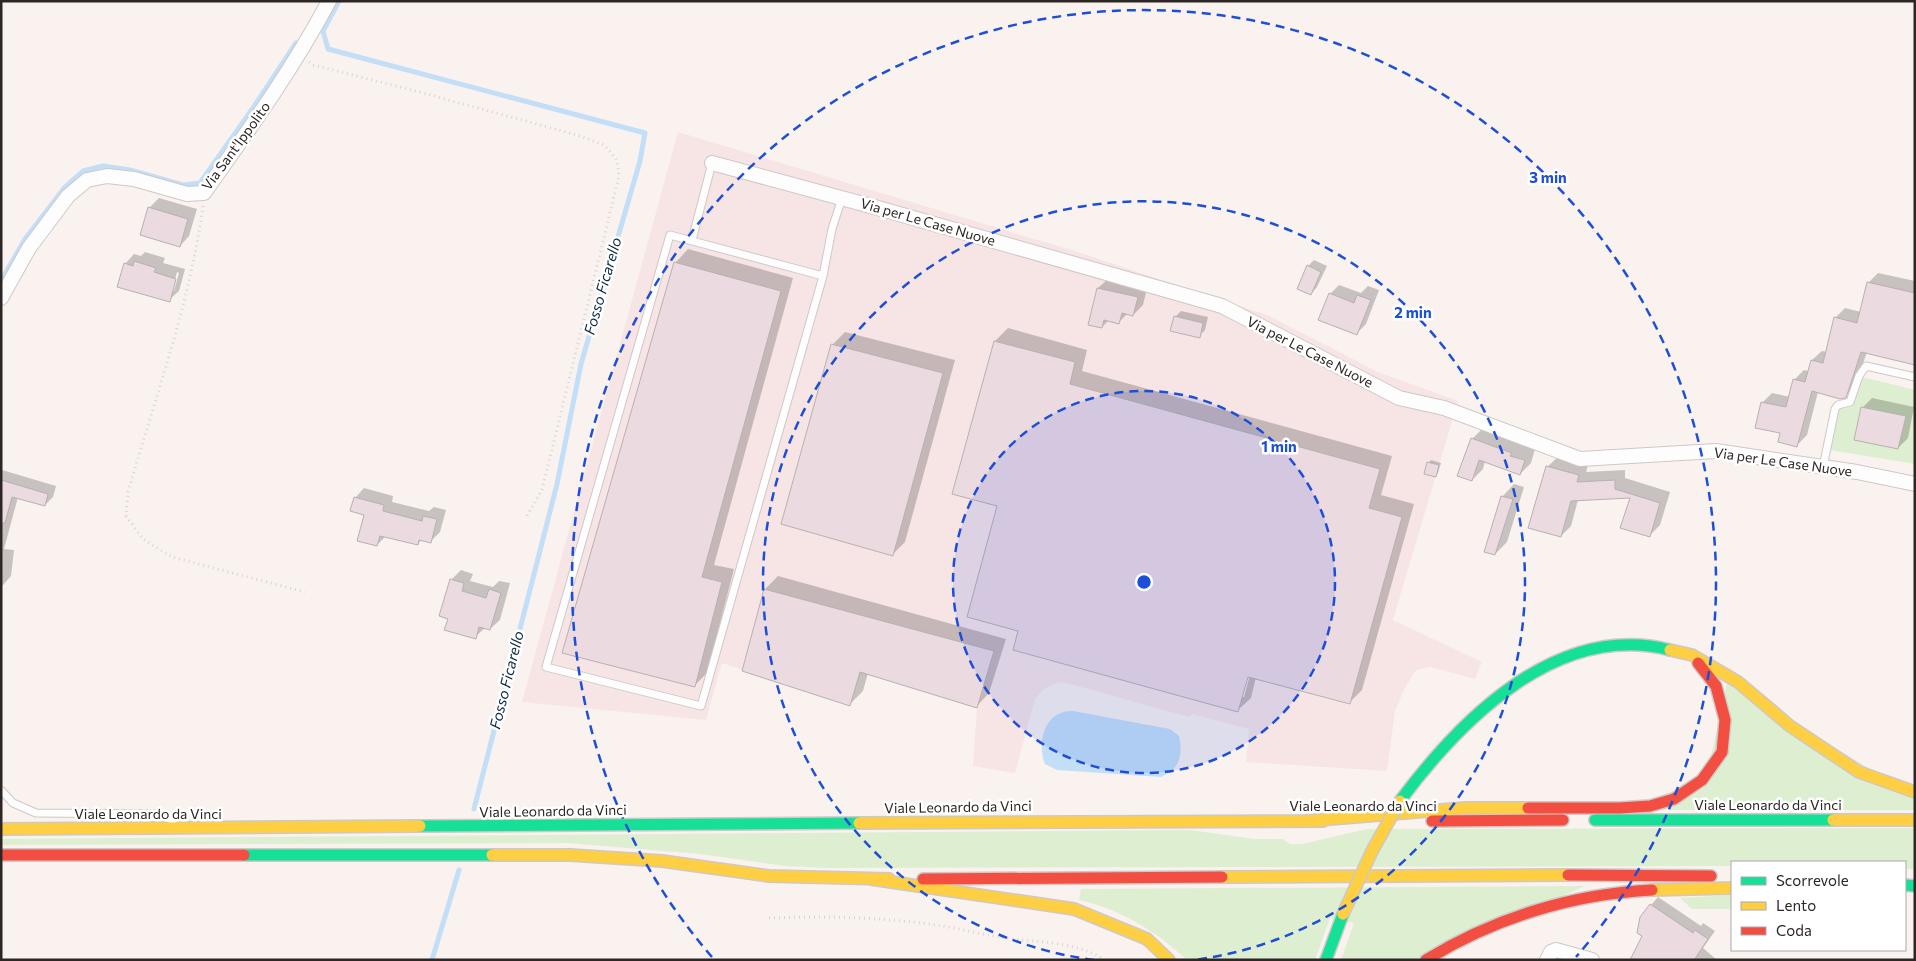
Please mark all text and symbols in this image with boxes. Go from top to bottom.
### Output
street label: Via Sant'Ippolito [198,98,273,193]
text: 3 min [1529,168,1567,186]
street label: Via per Le Case Nuove [859,194,997,249]
water label: Fosso Ficarello [580,235,625,337]
text: 2 min [1394,303,1432,321]
street label: Via per Le Case Nuove [1244,312,1376,391]
text: 1 min [1261,437,1297,455]
street label: Via per Le Case Nuove [1713,443,1853,480]
centre of rings [1135,573,1153,591]
water label: Fosso Ficarello [485,629,527,731]
street label: Viale Leonardo da Vinci [1694,796,1842,813]
street label: Viale Leonardo da Vinci [884,797,1032,816]
street label: Viale Leonardo da Vinci [1289,797,1437,814]
street label: Viale Leonardo da Vinci [479,801,627,820]
street label: Viale Leonardo da Vinci [74,805,222,822]
legend [1731,861,1906,951]
text: Scorrevole [1776,871,1849,889]
text: Lento [1776,896,1816,914]
text: Coda [1776,921,1812,939]

